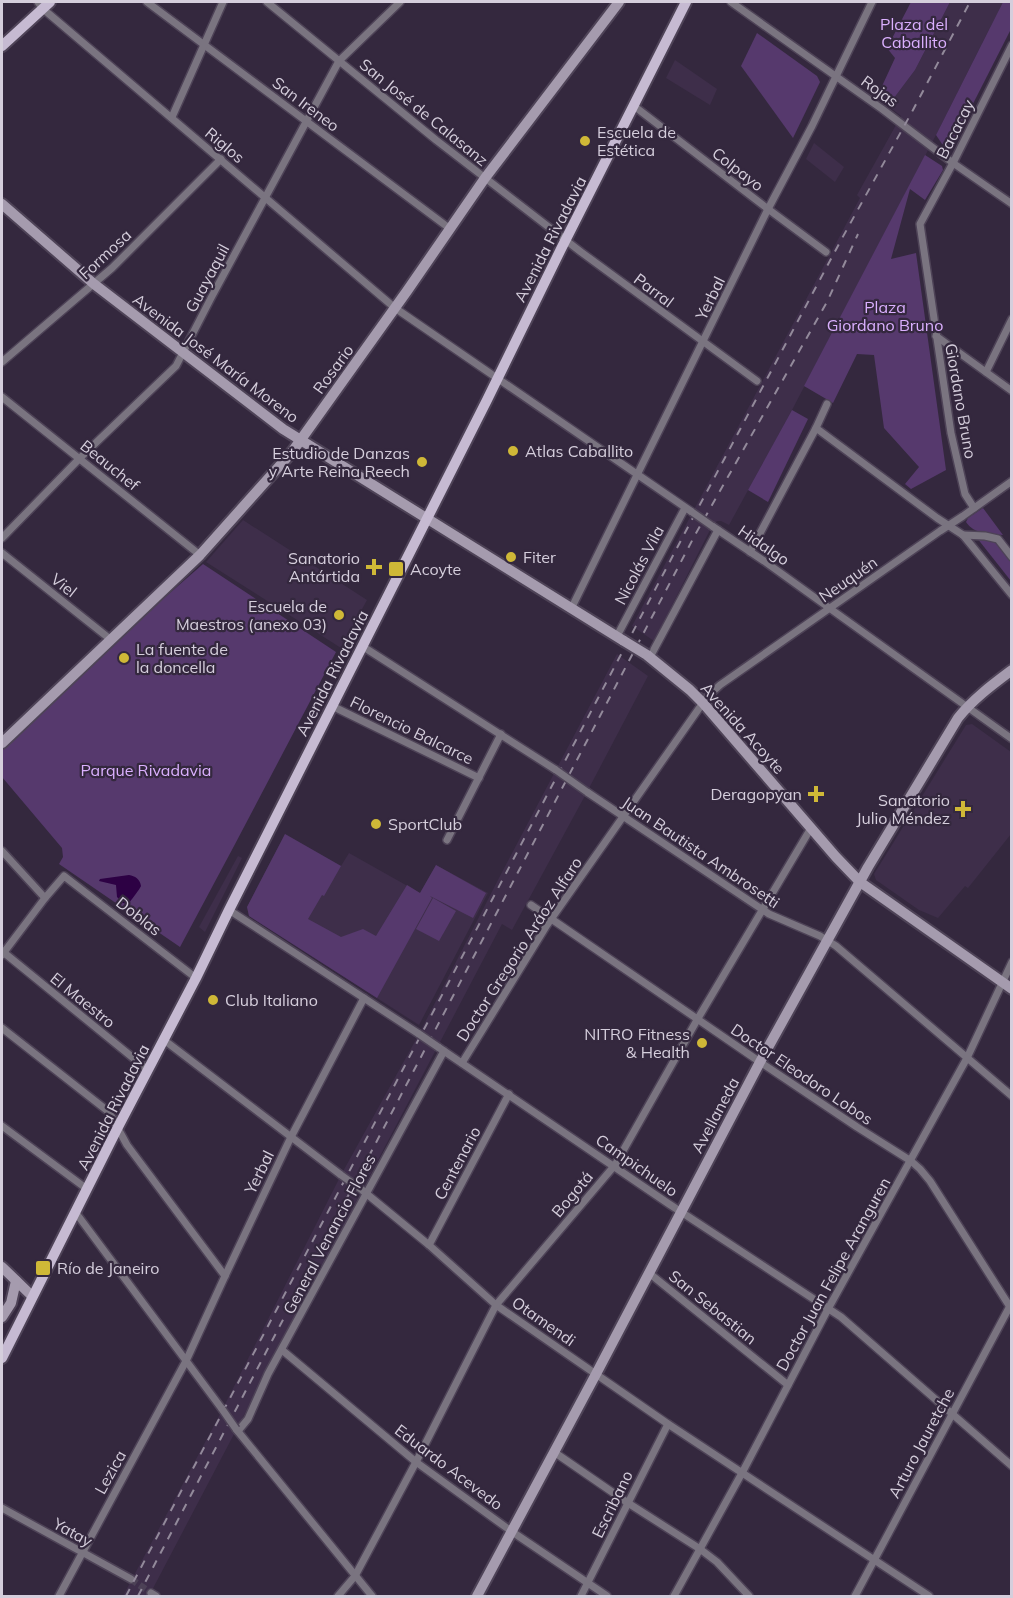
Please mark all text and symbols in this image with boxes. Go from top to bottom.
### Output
park label: Plaza del Caballito [880,14,948,52]
street label: San José de Calasanz [356,54,492,170]
street label: Rojas [857,71,903,111]
street label: San Ireneo [268,72,344,136]
street label: Bacacay [932,96,979,162]
place label: Escuela de Estética [597,122,676,160]
street label: Riglos [201,123,249,167]
marker: Escuela de Estética [578,134,592,148]
street label: Colpayo [708,143,768,195]
street label: Avenida Rivadavia [510,173,590,305]
street label: Formosa [75,225,135,283]
street label: Guayaquil [181,240,233,316]
street label: Parral [630,269,678,311]
street label: Yerbal [690,273,729,324]
street label: Avenida José María Moreno [129,289,303,427]
park label: Plaza Giordano Bruno [827,297,943,335]
street label: Rosario [308,340,358,398]
street label: Giordano Bruno [941,342,981,460]
street label: Beauchef [77,435,144,495]
place label: Atlas Caballito [525,441,633,461]
place label: Estudio de Danzas y Arte Reina Reech [269,443,410,481]
marker: Atlas Caballito [506,444,520,458]
marker: Estudio de Danzas y Arte Reina Reech [415,455,429,469]
street label: Hidalgo [734,521,794,569]
street label: Nicolás Vila [610,522,668,608]
place label: Fiter [523,547,556,567]
place label: Sanatorio Antártida [288,548,360,586]
marker: Fiter [504,550,518,564]
street label: Neuquén [815,552,881,606]
marker: Sanatorio Antártida [365,558,383,576]
place label: Acoyte [410,559,461,579]
marker: Acoyte [387,560,405,578]
street label: Viel [47,569,81,601]
place label: Escuela de Maestros (anexo 03) [176,596,327,634]
street label: Avenida Rivadavia [292,607,372,739]
marker: Escuela de Maestros (anexo 03) [332,608,346,622]
place label: La fuente de la doncella [136,639,228,677]
marker: La fuente de la doncella [117,651,131,665]
street label: Avenida Acoyte [697,678,789,778]
street label: Florencio Balcarce [347,691,477,769]
park label: Parque Rivadavia [81,760,211,780]
place label: Deragopyan [710,784,802,804]
marker: Deragopyan [807,785,825,803]
place label: Sanatorio Julio Méndez [856,790,950,828]
street label: Juan Bautista Ambrosetti [618,792,784,912]
marker: Sanatorio Julio Méndez [954,800,972,818]
place label: SportClub [388,814,462,834]
marker: SportClub [369,817,383,831]
street label: Doctor Gregorio Aráoz Alfaro [452,853,586,1045]
street label: Doblas [112,892,166,940]
street label: El Maestro [47,968,119,1032]
place label: Club Italiano [225,990,318,1010]
marker: Club Italiano [206,993,220,1007]
street label: Doctor Eleodoro Lobos [727,1019,877,1129]
place label: NITRO Fitness & Health [584,1024,690,1062]
marker: NITRO Fitness & Health [695,1036,709,1050]
street label: Avenida Rivadavia [73,1041,153,1173]
street label: Avellaneda [687,1074,743,1156]
street label: Centenario [429,1123,485,1203]
street label: Campichuelo [592,1129,682,1201]
street label: Yerbal [239,1147,278,1198]
street label: General Venancio Flores [278,1150,380,1317]
street label: Bogotá [547,1167,597,1221]
street label: Doctor Juan Felipe Aranguren [771,1174,895,1374]
place label: Río de Janeiro [57,1258,159,1278]
marker: Río de Janeiro [34,1259,52,1277]
street label: San Sebastian [665,1265,761,1349]
street label: Otamendi [508,1292,580,1350]
street label: Arturo Jauretche [884,1385,958,1501]
street label: Eduardo Acevedo [391,1420,507,1514]
street label: Lezica [90,1447,130,1497]
street label: Escribano [587,1467,637,1541]
street label: Yatay [49,1513,97,1551]

